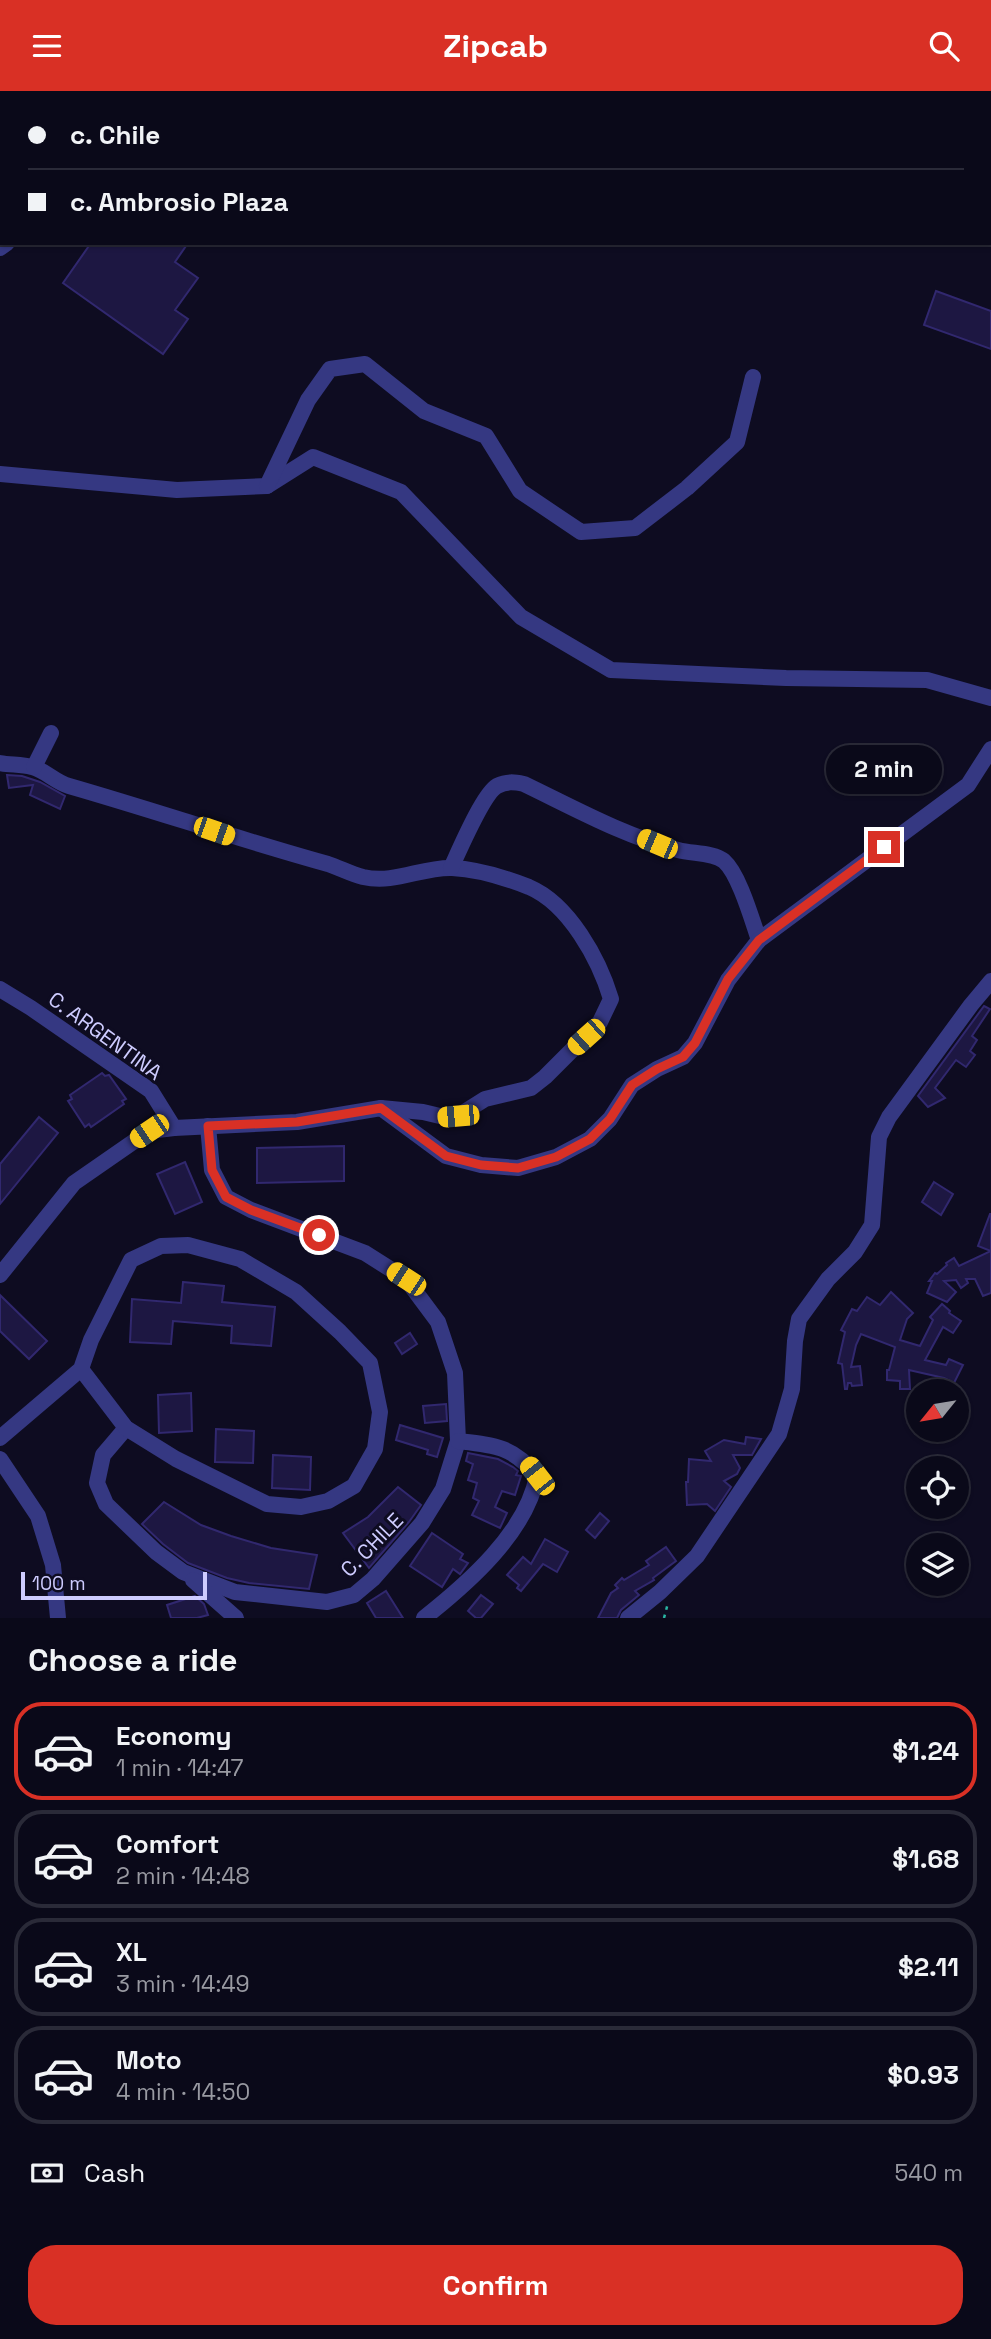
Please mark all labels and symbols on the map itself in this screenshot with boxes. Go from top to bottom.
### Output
callout: 2 min [826,745,942,795]
car [191,814,238,848]
car [634,826,681,862]
route end [868,831,900,863]
street label: C. ARGENTINA [43,985,167,1086]
car [564,1015,609,1059]
car [437,1104,480,1128]
car [126,1111,173,1151]
route start [303,1219,335,1251]
car [383,1259,430,1299]
north arrow [906,1379,970,1442]
car [516,1453,559,1499]
street label: C. CHILE [334,1507,409,1583]
scale bar [21,1569,206,1601]

